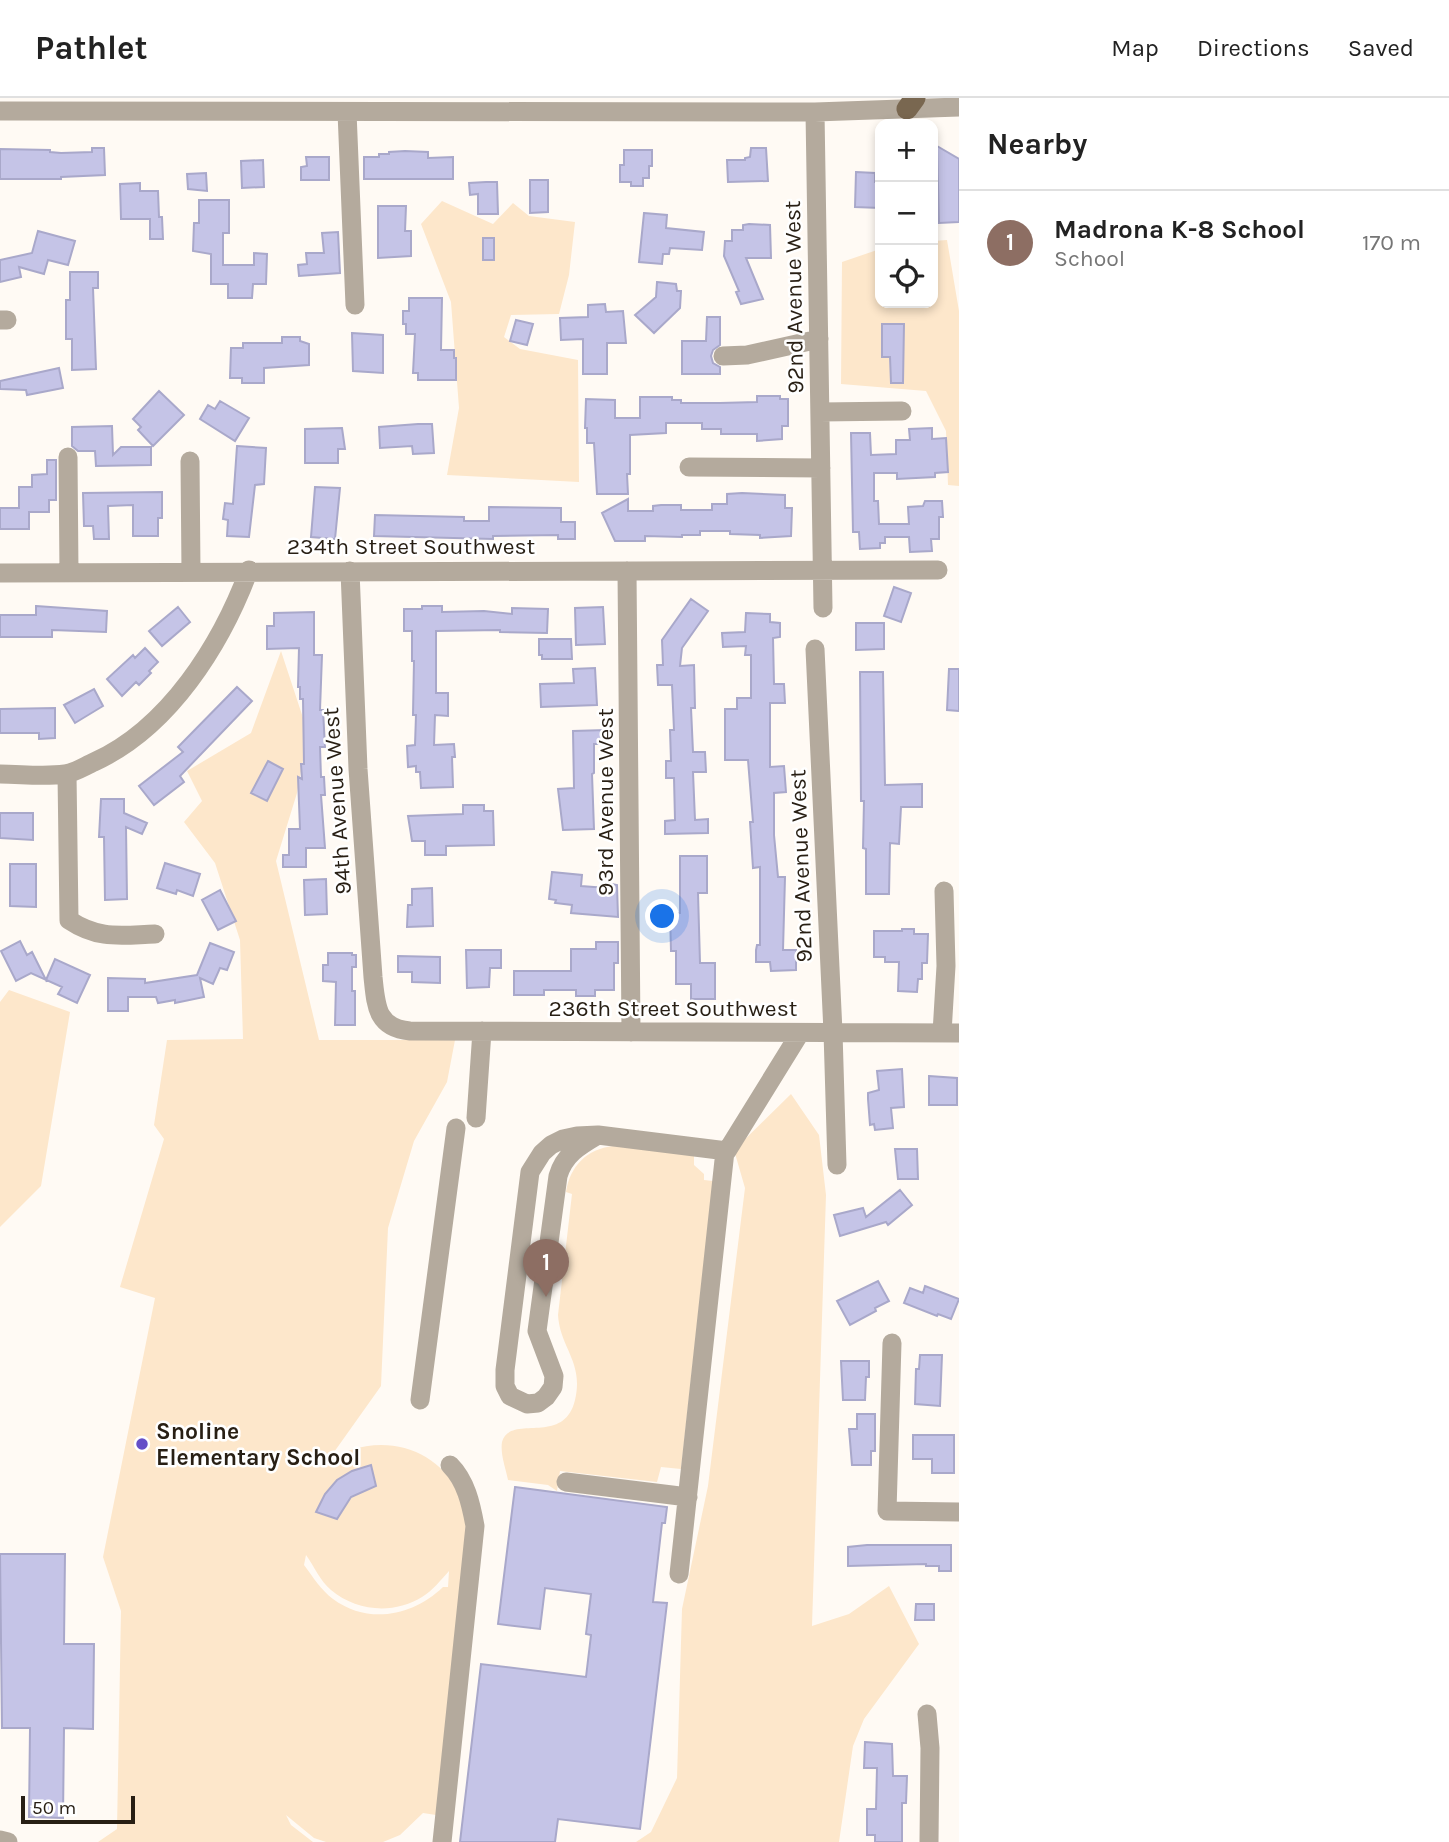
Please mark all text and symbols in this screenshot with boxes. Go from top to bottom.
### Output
text: Pathlet [35,29,148,67]
text: Map [1111,34,1159,62]
text: Directions [1197,34,1310,62]
text: Saved [1348,34,1414,62]
map controls [875,119,938,308]
button: + [875,119,938,182]
text: Nearby [987,126,1087,162]
button: − [875,182,938,245]
street label: 92nd Avenue West [779,200,809,394]
text: Madrona K-8 School [1054,214,1305,245]
text: 1 [1006,229,1014,256]
text: 170 m [1362,229,1421,256]
button: locate [875,245,938,308]
text: School [1054,245,1125,272]
street label: 234th Street Southwest [287,533,536,560]
street label: 94th Avenue West [317,706,357,896]
street label: 93rd Avenue West [592,708,619,896]
street label: 92nd Avenue West [784,769,818,963]
your location [645,899,679,933]
street label: 236th Street Southwest [549,995,798,1022]
pin: 1 [523,1239,569,1297]
place label: Snoline Elementary School [156,1418,360,1471]
marker: Snoline Elementary School [134,1436,150,1452]
scale bar [21,1793,135,1825]
text: 50 m [32,1797,76,1819]

